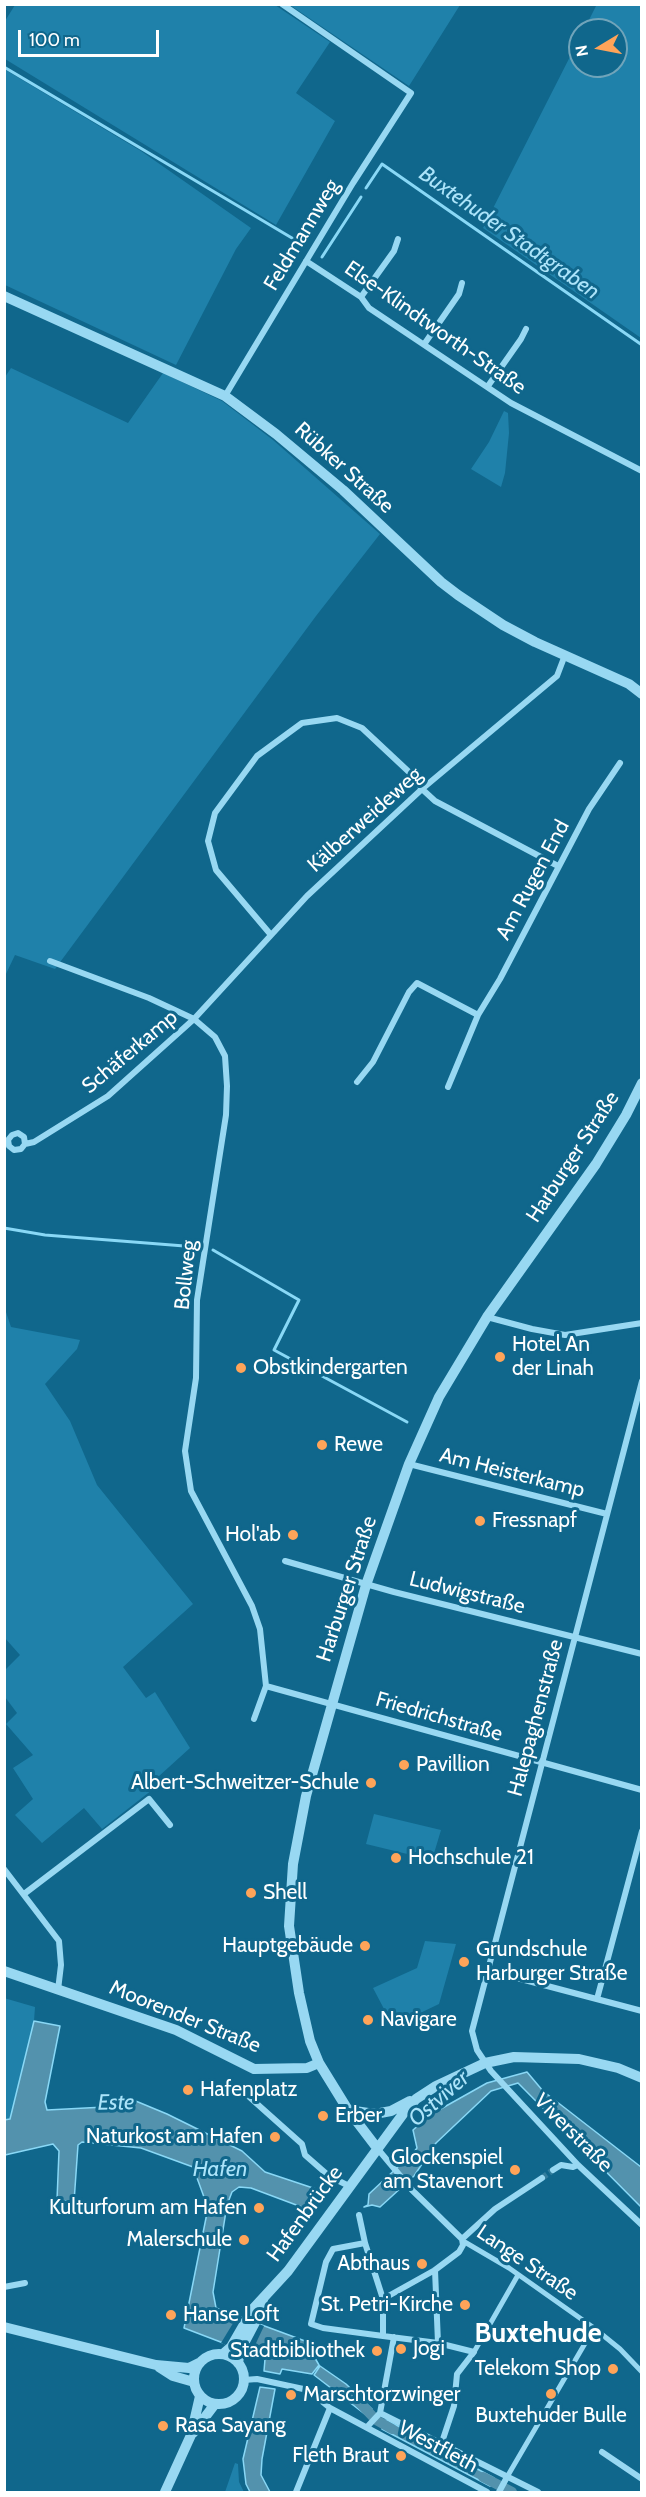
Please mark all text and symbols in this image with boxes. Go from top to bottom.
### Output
scale bar [21,18,162,56]
north arrow [568,18,628,78]
text: 100 m [29,29,80,51]
text: N [571,44,592,58]
water label: Buxtehuder Stadtgraben [414,161,604,305]
street label: Feldmannweg [259,175,345,295]
street label: Else-Klindtworth-Straße [340,256,530,400]
street label: Rübker Straße [289,417,399,519]
street label: Kälberweideweg [303,762,427,878]
street label: Am Rugen End [491,816,575,944]
street label: Schäferkamp [77,1005,183,1099]
street label: Harburger Straße [521,1087,625,1227]
street label: Bollweg [170,1239,202,1311]
place label: Hotel An der Linah [512,1332,594,1382]
marker: Hotel An der Linah [493,1350,507,1364]
place label: Obstkindergarten [253,1355,408,1381]
marker: Obstkindergarten [234,1361,248,1375]
place label: Rewe [334,1432,383,1458]
marker: Rewe [315,1438,329,1452]
street label: Am Heisterkamp [437,1443,587,1503]
place label: Fressnapf [492,1508,577,1534]
street label: Harburger Straße [312,1513,382,1665]
marker: Fressnapf [473,1514,487,1528]
place label: Hol'ab [225,1522,281,1548]
marker: Hol'ab [286,1528,300,1542]
street label: Ludwigstraße [407,1566,527,1620]
street label: Halepaghenstraße [503,1637,569,1799]
street label: Friedrichstraße [373,1687,505,1747]
place label: Pavillion [416,1752,490,1778]
marker: Pavillion [397,1758,411,1772]
place label: Albert-Schweitzer-Schule [131,1770,359,1796]
marker: Albert-Schweitzer-Schule [364,1776,378,1790]
place label: Hochschule 21 [408,1845,534,1871]
marker: Hochschule 21 [389,1851,403,1865]
place label: Shell [263,1880,307,1906]
marker: Shell [244,1886,258,1900]
place label: Hauptgebäude [222,1933,353,1959]
place label: Grundschule Harburger Straße [476,1937,627,1987]
marker: Hauptgebäude [358,1939,372,1953]
marker: Grundschule Harburger Straße [457,1955,471,1969]
street label: Moorender Straße [106,1975,264,2059]
place label: Navigare [380,2007,457,2033]
marker: Navigare [361,2013,375,2027]
water label: Ostviver [403,2066,475,2132]
place label: Hafenplatz [200,2077,297,2103]
marker: Hafenplatz [181,2083,195,2097]
street label: Viverstraße [528,2088,618,2178]
water label: Este [97,2089,135,2117]
place label: Erber [335,2103,382,2129]
marker: Erber [316,2109,330,2123]
place label: Naturkost am Hafen [86,2124,263,2150]
marker: Naturkost am Hafen [268,2130,282,2144]
place label: Glockenspiel am Stavenort [383,2145,503,2195]
water label: Hafen [193,2157,247,2183]
street label: Hafenbrücke [262,2161,348,2267]
marker: Glockenspiel am Stavenort [508,2163,522,2177]
place label: Kulturforum am Hafen [49,2195,247,2221]
marker: Kulturforum am Hafen [252,2201,266,2215]
street label: Lange Straße [472,2220,582,2306]
place label: Malerschule [127,2227,232,2253]
marker: Malerschule [237,2233,251,2247]
place label: Abthaus [337,2251,410,2277]
marker: Abthaus [415,2257,429,2271]
place label: St. Petri-Kirche [320,2292,453,2318]
marker: St. Petri-Kirche [458,2298,472,2312]
place label: Hanse Loft [183,2302,279,2328]
marker: Hanse Loft [164,2308,178,2322]
district label: Buxtehude [474,2318,602,2350]
place label: Jogi [413,2336,445,2362]
place label: Stadtbibliothek [230,2338,365,2364]
marker: Jogi [394,2342,408,2356]
marker: Stadtbibliothek [370,2344,384,2358]
place label: Telekom Shop [475,2356,601,2382]
marker: Telekom Shop [606,2362,620,2376]
place label: Marschtorzwinger [303,2382,460,2408]
marker: Buxtehuder Bulle [544,2387,558,2401]
marker: Marschtorzwinger [284,2388,298,2402]
place label: Buxtehuder Bulle [475,2403,627,2429]
place label: Rasa Sayang [175,2413,286,2439]
street label: Westfleth [394,2416,482,2478]
marker: Rasa Sayang [156,2419,170,2433]
place label: Fleth Braut [292,2443,389,2469]
marker: Fleth Braut [394,2449,408,2463]

